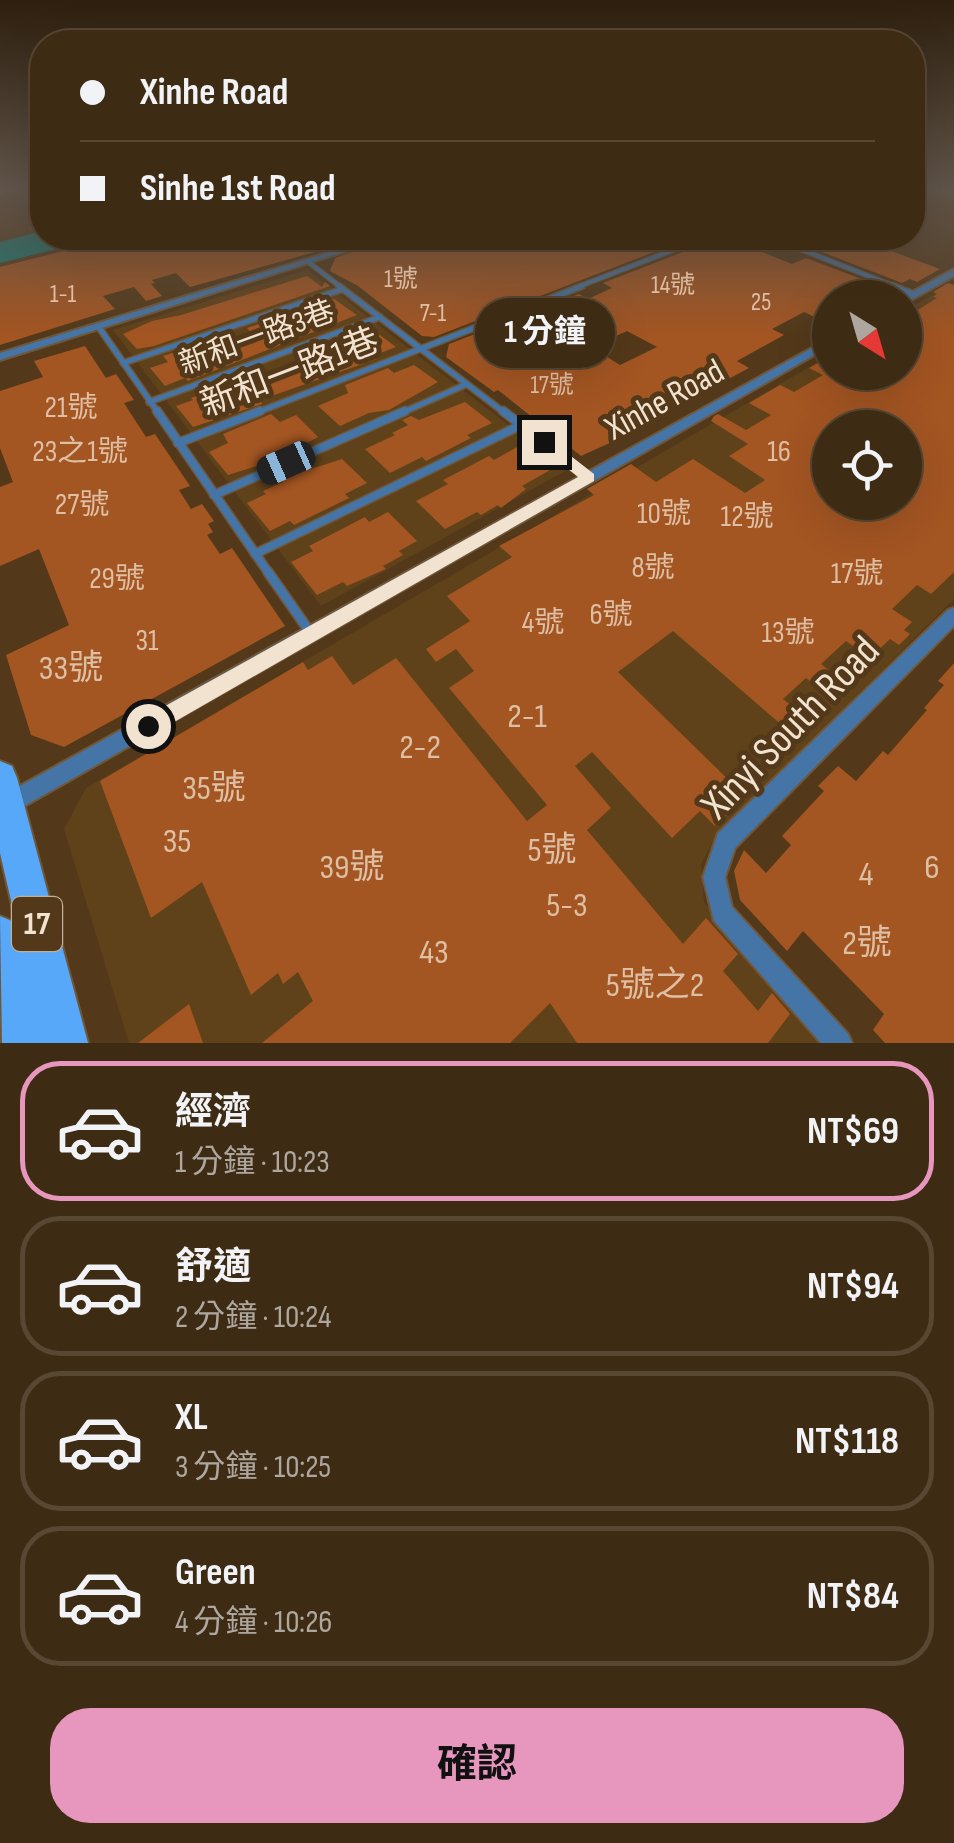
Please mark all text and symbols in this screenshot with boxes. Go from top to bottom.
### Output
text: Xinhe Road [140,70,288,115]
text: Sinhe 1st Road [140,166,336,211]
house number: 1號 [384,264,418,295]
house number: 14號 [651,270,695,301]
house number: 1-1 [50,279,77,310]
north arrow [812,280,922,390]
map controls [812,280,922,520]
house number: 25 [751,287,771,318]
street label: 新和一路3巷 [174,293,340,383]
callout: 1 分鐘 [474,297,614,367]
house number: 7-1 [420,298,447,329]
text: 1 分鐘 [504,313,586,352]
street label: 新和一路1巷 [195,319,385,427]
street label: Xinhe Road [597,350,732,451]
house number: 17號 [530,370,574,401]
house number: 21號 [45,390,97,426]
button: locate [812,410,922,520]
route end [522,420,567,465]
house number: 23之1號 [32,434,128,470]
house number: 16 [767,434,791,470]
car [252,437,320,489]
house number: 27號 [55,487,109,523]
house number: 10號 [637,496,691,532]
house number: 12號 [720,499,774,535]
house number: 8號 [631,550,675,586]
house number: 17號 [831,556,883,592]
house number: 29號 [89,561,145,597]
house number: 6號 [589,597,633,633]
house number: 4號 [522,605,564,641]
house number: 13號 [761,615,815,651]
house number: 31 [135,623,159,659]
street label: Xinyi South Road [691,626,891,831]
house number: 33號 [39,647,103,690]
house number: 2-1 [507,695,547,738]
route start [126,704,171,749]
house number: 2-2 [399,726,441,769]
house number: 35號 [182,767,246,810]
house number: 35 [163,820,191,863]
house number: 5號 [527,829,577,872]
house number: 39號 [319,846,385,889]
house number: 6 [924,846,940,889]
house number: 4 [859,853,873,896]
house number: 5-3 [546,884,588,927]
road number: 17 [12,897,62,951]
house number: 2號 [842,922,892,965]
house number: 43 [419,931,449,974]
house number: 5號之2 [606,964,704,1007]
icon: car [55,1086,145,1176]
text: 經濟 [175,1090,251,1135]
text: NT$69 [807,1109,899,1154]
text: 1 分鐘 · 10:23 [175,1143,330,1182]
icon: car [55,1241,145,1331]
text: 舒適 [175,1245,251,1290]
text: NT$94 [807,1264,899,1309]
text: 2 分鐘 · 10:24 [175,1298,331,1337]
text: XL [175,1395,208,1440]
icon: car [55,1396,145,1486]
text: NT$118 [795,1419,899,1464]
text: 3 分鐘 · 10:25 [175,1448,331,1487]
text: Green [175,1550,256,1595]
icon: car [55,1551,145,1641]
text: NT$84 [807,1574,899,1619]
text: 4 分鐘 · 10:26 [175,1603,332,1642]
button: 確認 [50,1708,904,1823]

